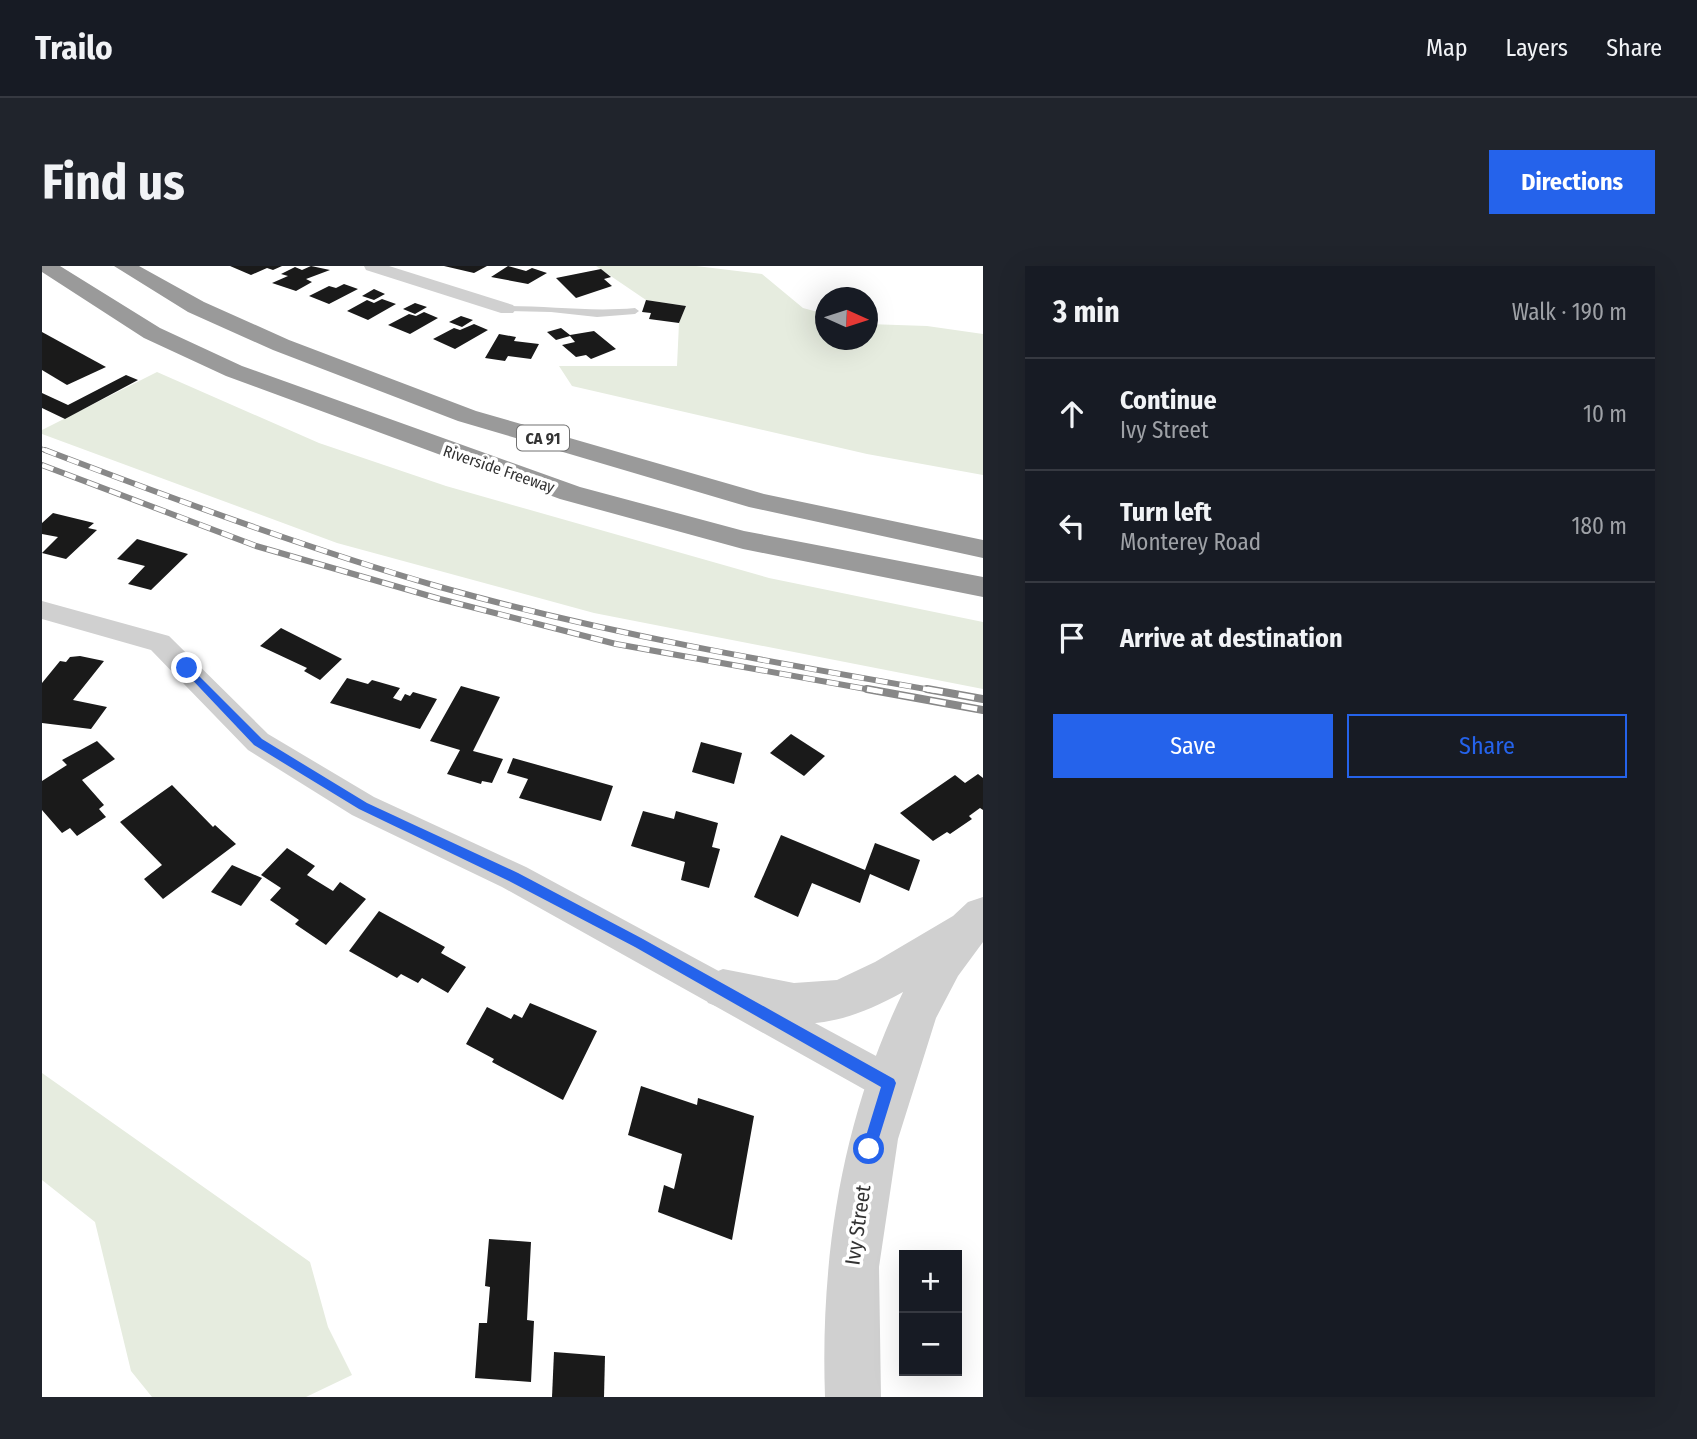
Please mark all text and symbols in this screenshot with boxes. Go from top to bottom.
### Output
text: Trailo [35,28,113,68]
text: Map [1426,34,1468,62]
text: Layers [1506,34,1568,62]
text: Share [1606,34,1662,62]
button: Directions [1489,150,1655,214]
text: Find us [42,153,185,212]
north arrow [815,287,878,350]
text: 3 min [1053,294,1120,330]
text: Walk · 190 m [1512,298,1627,326]
text: Continue [1120,385,1217,416]
icon: ahead [1053,395,1091,433]
text: 10 m [1583,400,1627,428]
text: Ivy Street [1120,416,1208,444]
road number: CA 91 [517,426,569,450]
street label: Riverside Freeway [441,441,558,497]
text: Turn left [1120,497,1212,528]
icon: left [1053,507,1091,545]
text: 180 m [1571,512,1627,540]
text: Monterey Road [1120,528,1261,556]
icon: arrive [1053,619,1091,657]
text: Arrive at destination [1120,623,1343,654]
route end [171,652,202,683]
button: Save [1053,714,1333,778]
button: Share [1347,714,1627,778]
route start [853,1133,884,1164]
street label: Ivy Street [840,1183,877,1267]
map controls [899,1250,962,1376]
button: + [899,1250,962,1313]
button: − [899,1313,962,1376]

